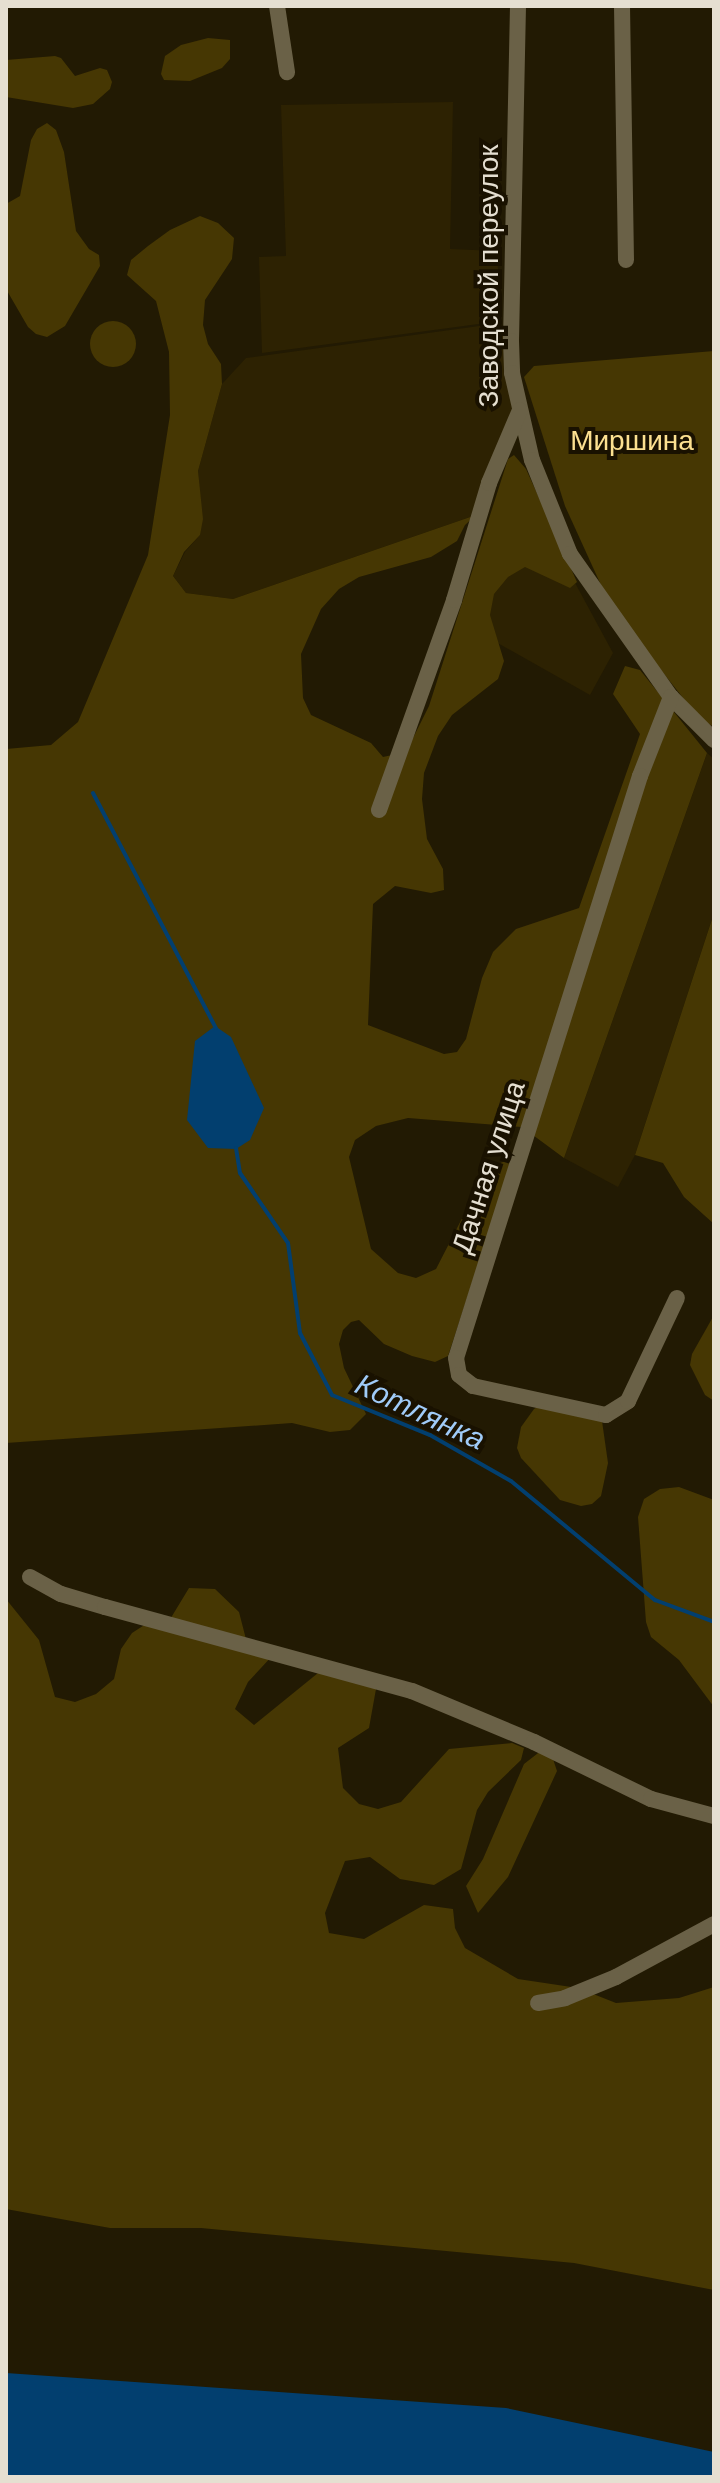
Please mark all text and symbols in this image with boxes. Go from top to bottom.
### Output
street label: Заводской переулок [472,145,506,407]
park label: Миршина [570,424,694,458]
street label: Дачная улица [445,1077,533,1257]
water label: Котлянка [349,1366,491,1458]

